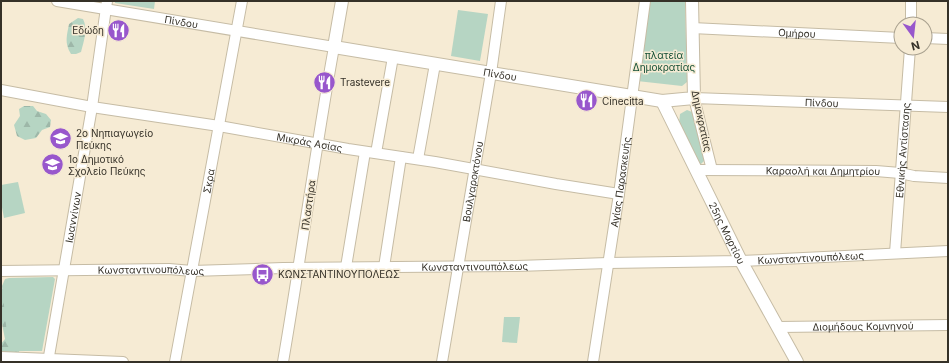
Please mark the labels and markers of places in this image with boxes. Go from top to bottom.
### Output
restaurant icon: Εδώδη [106,17,132,43]
place label: Εδώδη [72,24,104,37]
restaurant icon: Trastevere [312,69,338,95]
place label: Trastevere [340,76,390,88]
restaurant icon: Cinecitta [573,88,599,114]
place label: Cinecitta [602,95,644,107]
school or university icon: 2ο Νηπιαγωγείο Πεύκης [48,126,74,152]
place label: 2ο Νηπιαγωγείο Πεύκης [76,127,153,152]
school or university icon: 1ο Δημοτικό Σχολείο Πεύκης [40,152,66,178]
place label: 1ο Δημοτικό Σχολείο Πεύκης [68,153,146,178]
bus stop icon: ΚΩΝΣΤΑΝΤΙΝΟΥΠΟΛΕΩΣ [249,261,275,287]
place label: ΚΩΝΣΤΑΝΤΙΝΟΥΠΟΛΕΩΣ [278,268,400,280]

